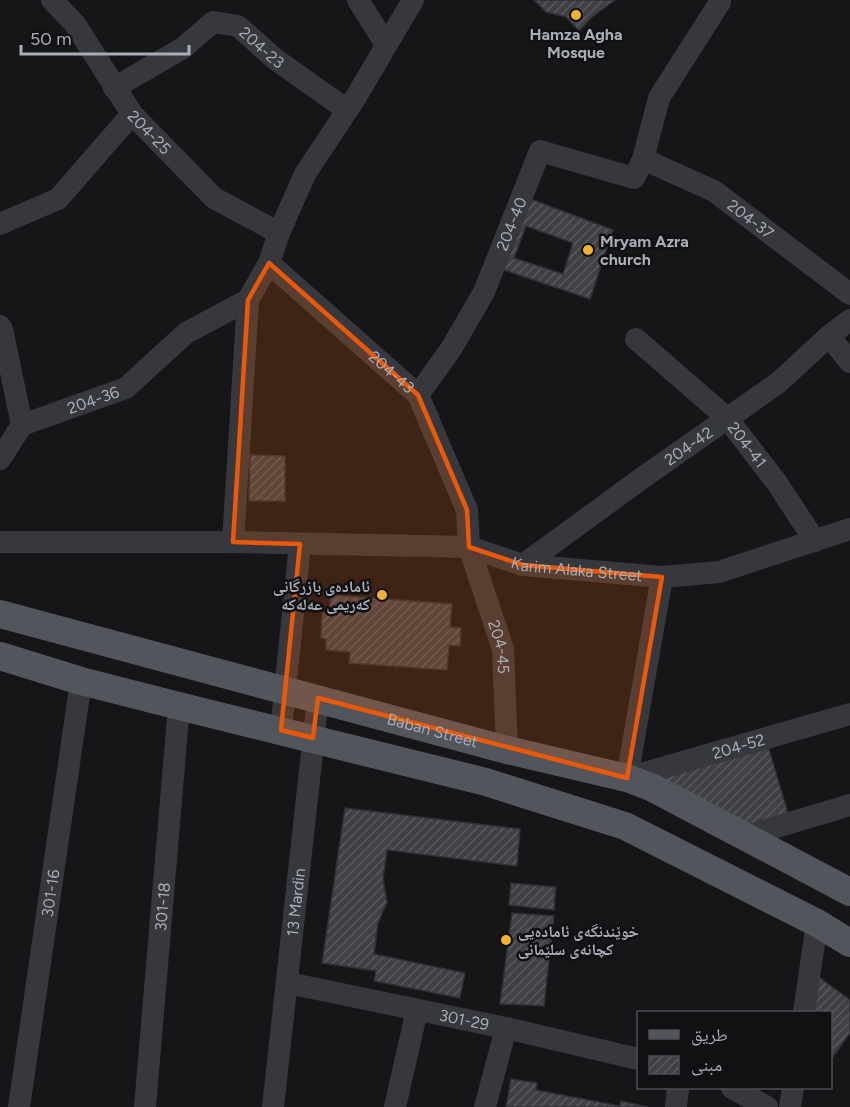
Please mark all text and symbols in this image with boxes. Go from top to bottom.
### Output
marker: Hamza Agha Mosque [569,8,583,22]
scale bar [21,18,189,56]
street label: 204-23 [236,23,288,72]
place label: Hamza Agha Mosque [530,25,622,62]
text: 50 m [30,28,72,50]
street label: 204-25 [124,106,175,158]
street label: 204-40 [492,194,530,253]
street label: 204-37 [724,195,778,243]
place label: Mryam Azra church [600,232,689,269]
marker: Mryam Azra church [581,243,595,257]
street label: 204-43 [365,347,418,397]
street label: 204-36 [65,382,122,418]
street label: 204-41 [724,418,771,471]
street label: 204-42 [661,422,716,469]
street label: Karim Alaka Street [509,552,643,585]
place label: ئامادەی بازرگانی کەریمی عەلەکە [273,577,370,614]
marker: ئامادەی بازرگانی کەریمی عەلەکە [375,588,389,602]
street label: 204-45 [484,617,513,674]
street label: Baban Street [385,709,480,751]
street label: 204-52 [710,729,767,763]
street label: 13 Mardin [282,867,309,937]
street label: 301-16 [37,868,63,918]
street label: 301-18 [150,882,174,932]
place label: خوێندنگەی ئامادەیی کچانەی سلێمانی [518,922,639,959]
marker: خوێندنگەی ئامادەیی کچانەی سلێمانی [499,933,513,947]
street label: 301-29 [438,1005,491,1034]
legend [637,1011,832,1089]
text: طريق [691,1024,728,1046]
text: مبنى [691,1054,722,1076]

